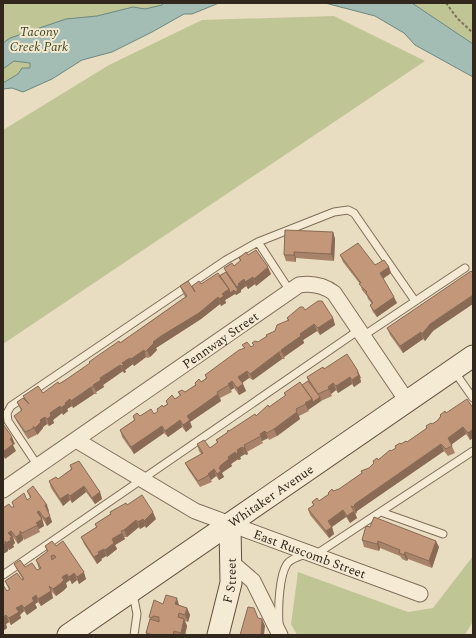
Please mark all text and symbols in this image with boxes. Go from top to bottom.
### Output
park label: Tacony Creek Park [10,22,68,57]
street label: Pennway Street [178,307,263,374]
street label: Whitaker Avenue [224,460,318,533]
street label: East Ruscomb Street [250,524,369,584]
street label: F Street [217,557,242,605]

